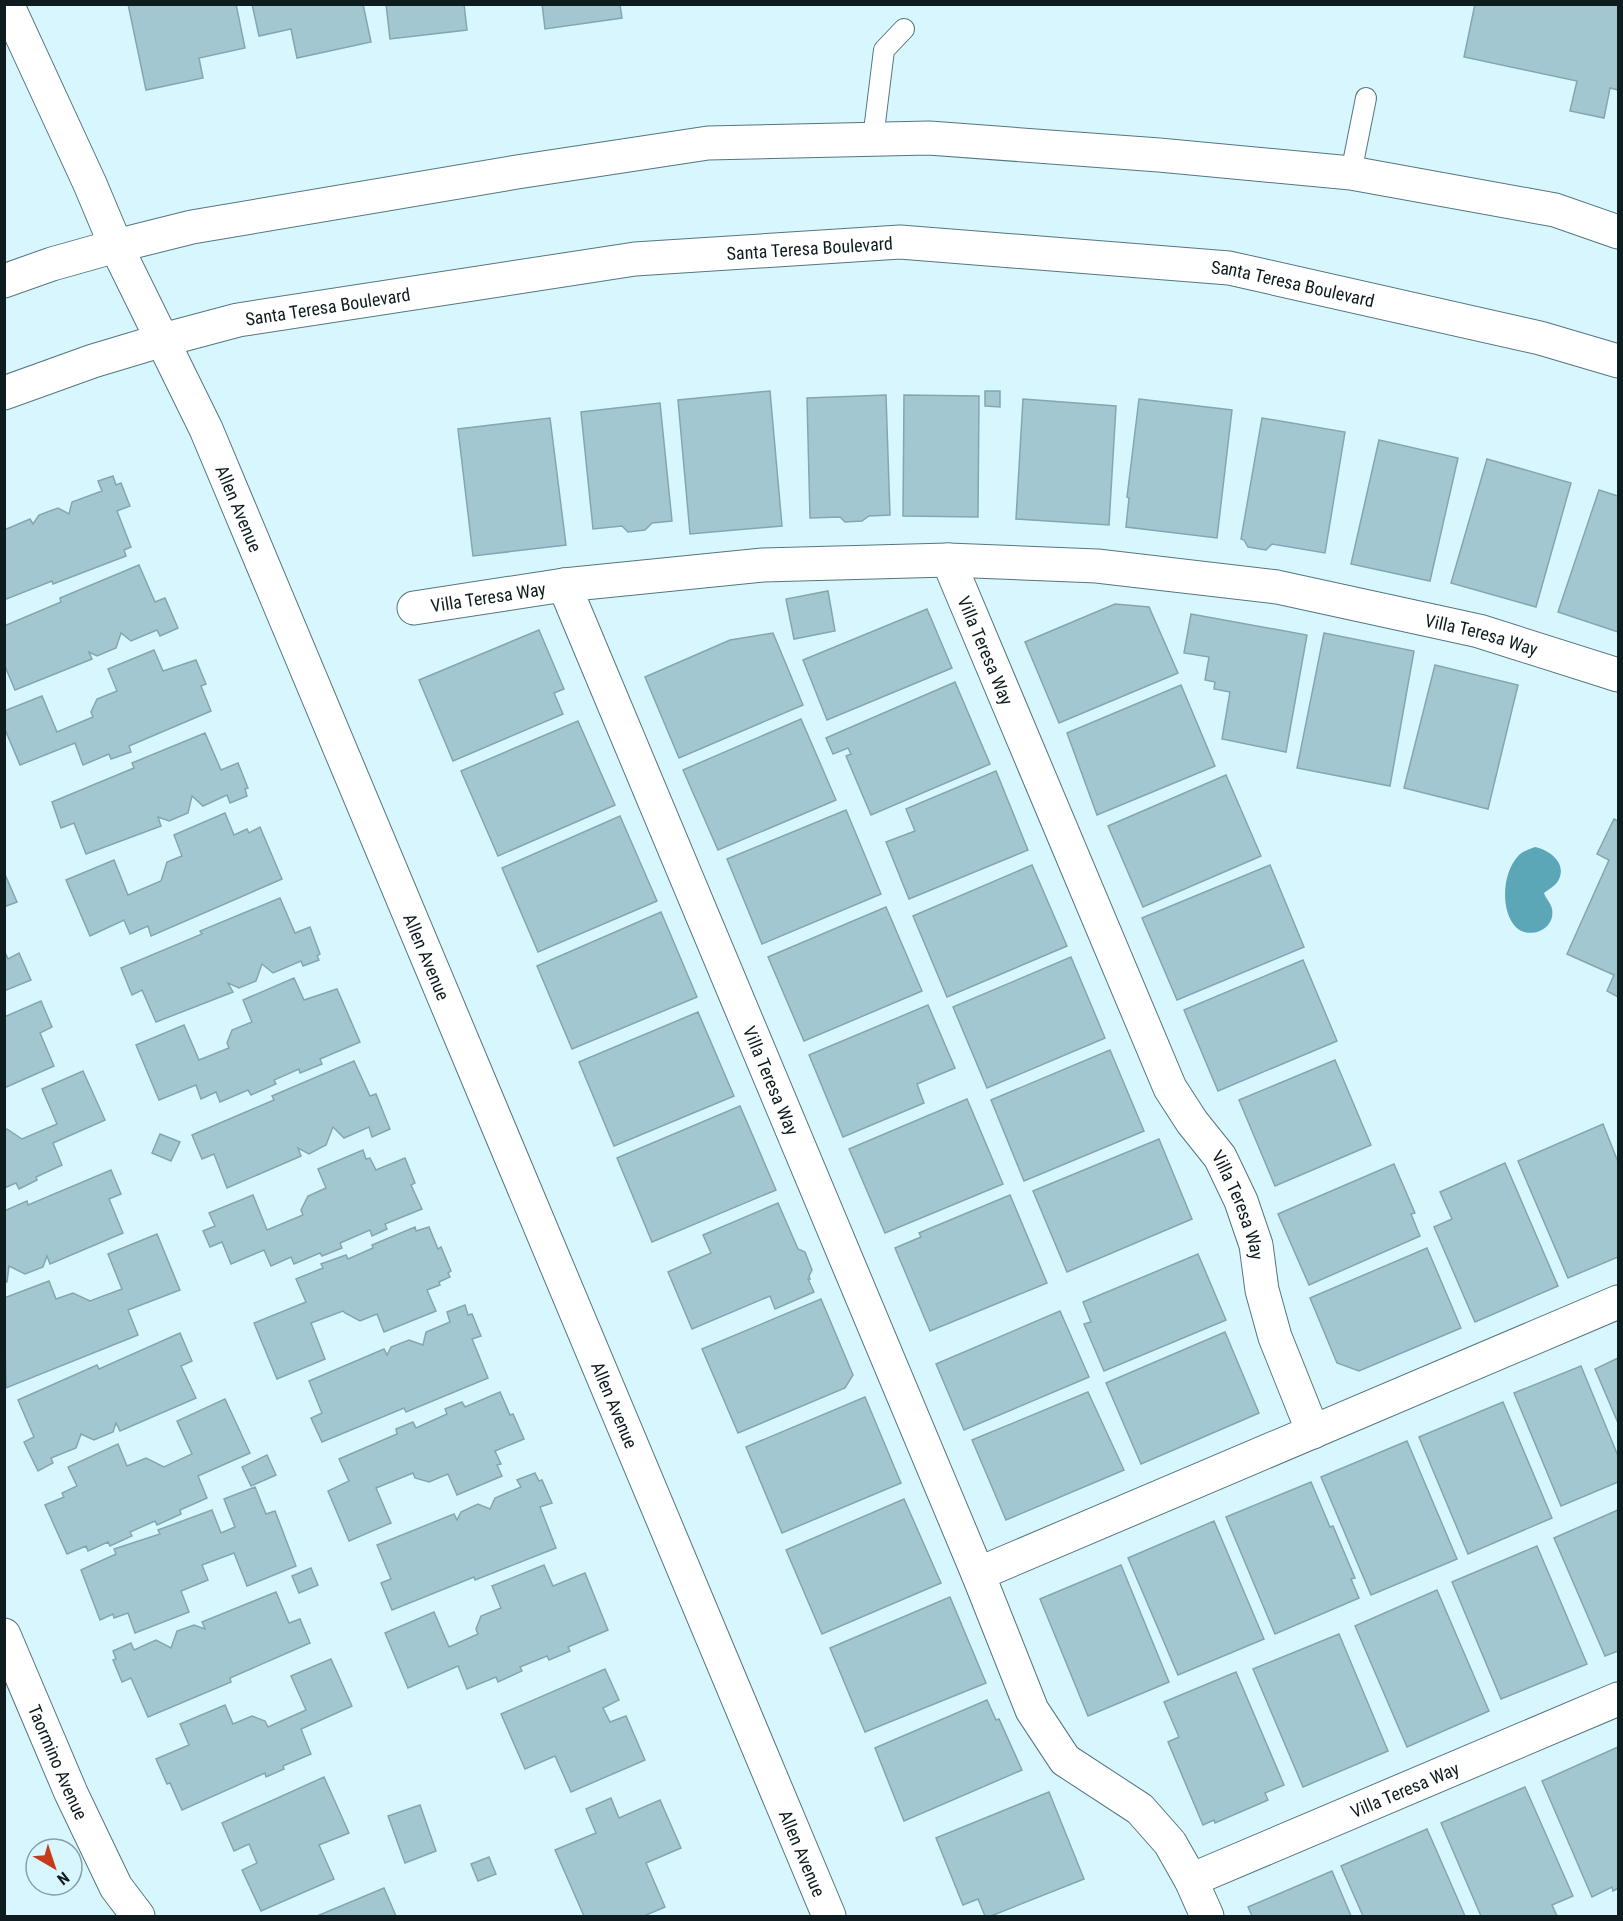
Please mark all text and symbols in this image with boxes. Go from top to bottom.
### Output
street label: Santa Teresa Boulevard [726,232,894,264]
street label: Santa Teresa Boulevard [1210,256,1376,311]
street label: Santa Teresa Boulevard [244,283,412,329]
street label: Allen Avenue [212,462,267,555]
street label: Villa Teresa Way [429,577,548,616]
street label: Villa Teresa Way [954,593,1018,708]
street label: Villa Teresa Way [1423,609,1541,660]
street label: Allen Avenue [400,910,454,1003]
street label: Villa Teresa Way [739,1023,804,1138]
street label: Villa Teresa Way [1208,1146,1268,1261]
street label: Allen Avenue [587,1358,642,1451]
street label: Taormino Avenue [24,1701,93,1823]
street label: Villa Teresa Way [1347,1757,1463,1822]
street label: Allen Avenue [775,1807,830,1900]
north arrow [24,1837,84,1897]
text: N [53,1868,73,1889]

